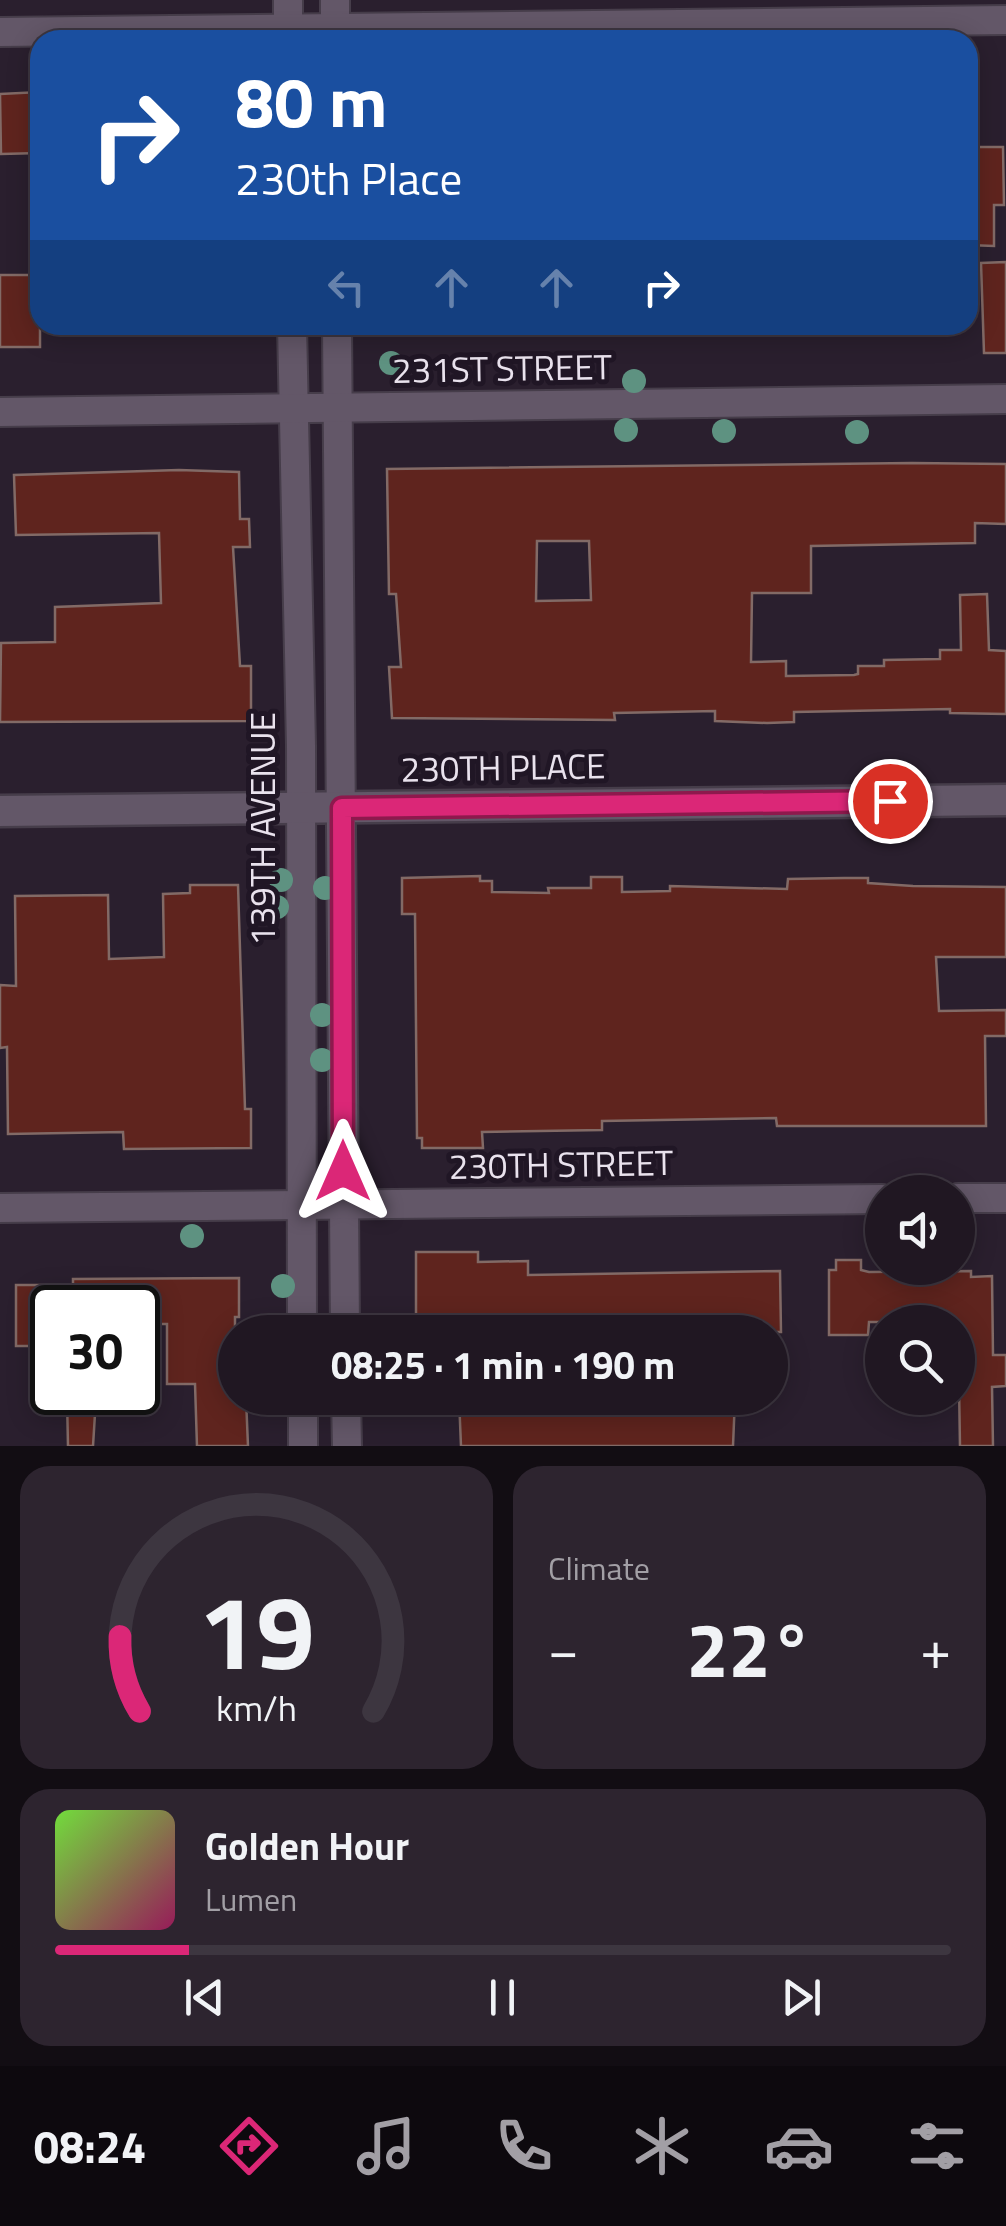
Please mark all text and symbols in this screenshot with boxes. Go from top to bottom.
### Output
text: 80 m [235,48,388,154]
icon: right [70,70,200,200]
text: 230th Place [235,144,462,212]
icon: left [319,260,374,315]
icon: ahead [424,260,479,315]
icon: ahead [529,260,584,315]
icon: right [634,260,689,315]
street label: 231ST STREET [392,339,612,397]
street label: 139TH AVENUE [235,712,289,946]
street label: 230TH PLACE [400,738,606,796]
pin [848,759,933,844]
icon: arrive [863,774,918,829]
position arrow [291,1119,395,1223]
street label: 230TH STREET [448,1135,674,1193]
map controls [865,1175,975,1415]
button: sound [865,1175,975,1285]
speed limit sign: 30 [30,1285,160,1415]
button: search [865,1305,975,1415]
text: 08:25 · 1 min · 190 m [331,1336,675,1394]
text: Climate [548,1544,650,1592]
text: 19 [198,1551,315,1709]
text: 22° [686,1592,813,1706]
text: − [548,1607,579,1690]
text: + [920,1607,951,1690]
text: km/h [216,1680,297,1735]
text: Golden Hour [205,1817,409,1875]
text: Lumen [205,1875,297,1923]
icon: previous [177,1970,232,2025]
icon: pause [475,1970,530,2025]
icon: next [774,1970,829,2025]
icon: directions [214,2111,284,2181]
icon: music [351,2111,421,2181]
icon: phone [489,2111,559,2181]
icon: climate [627,2111,697,2181]
icon: car [764,2111,834,2181]
icon: filters [902,2111,972,2181]
text: 08:24 [34,2112,146,2180]

